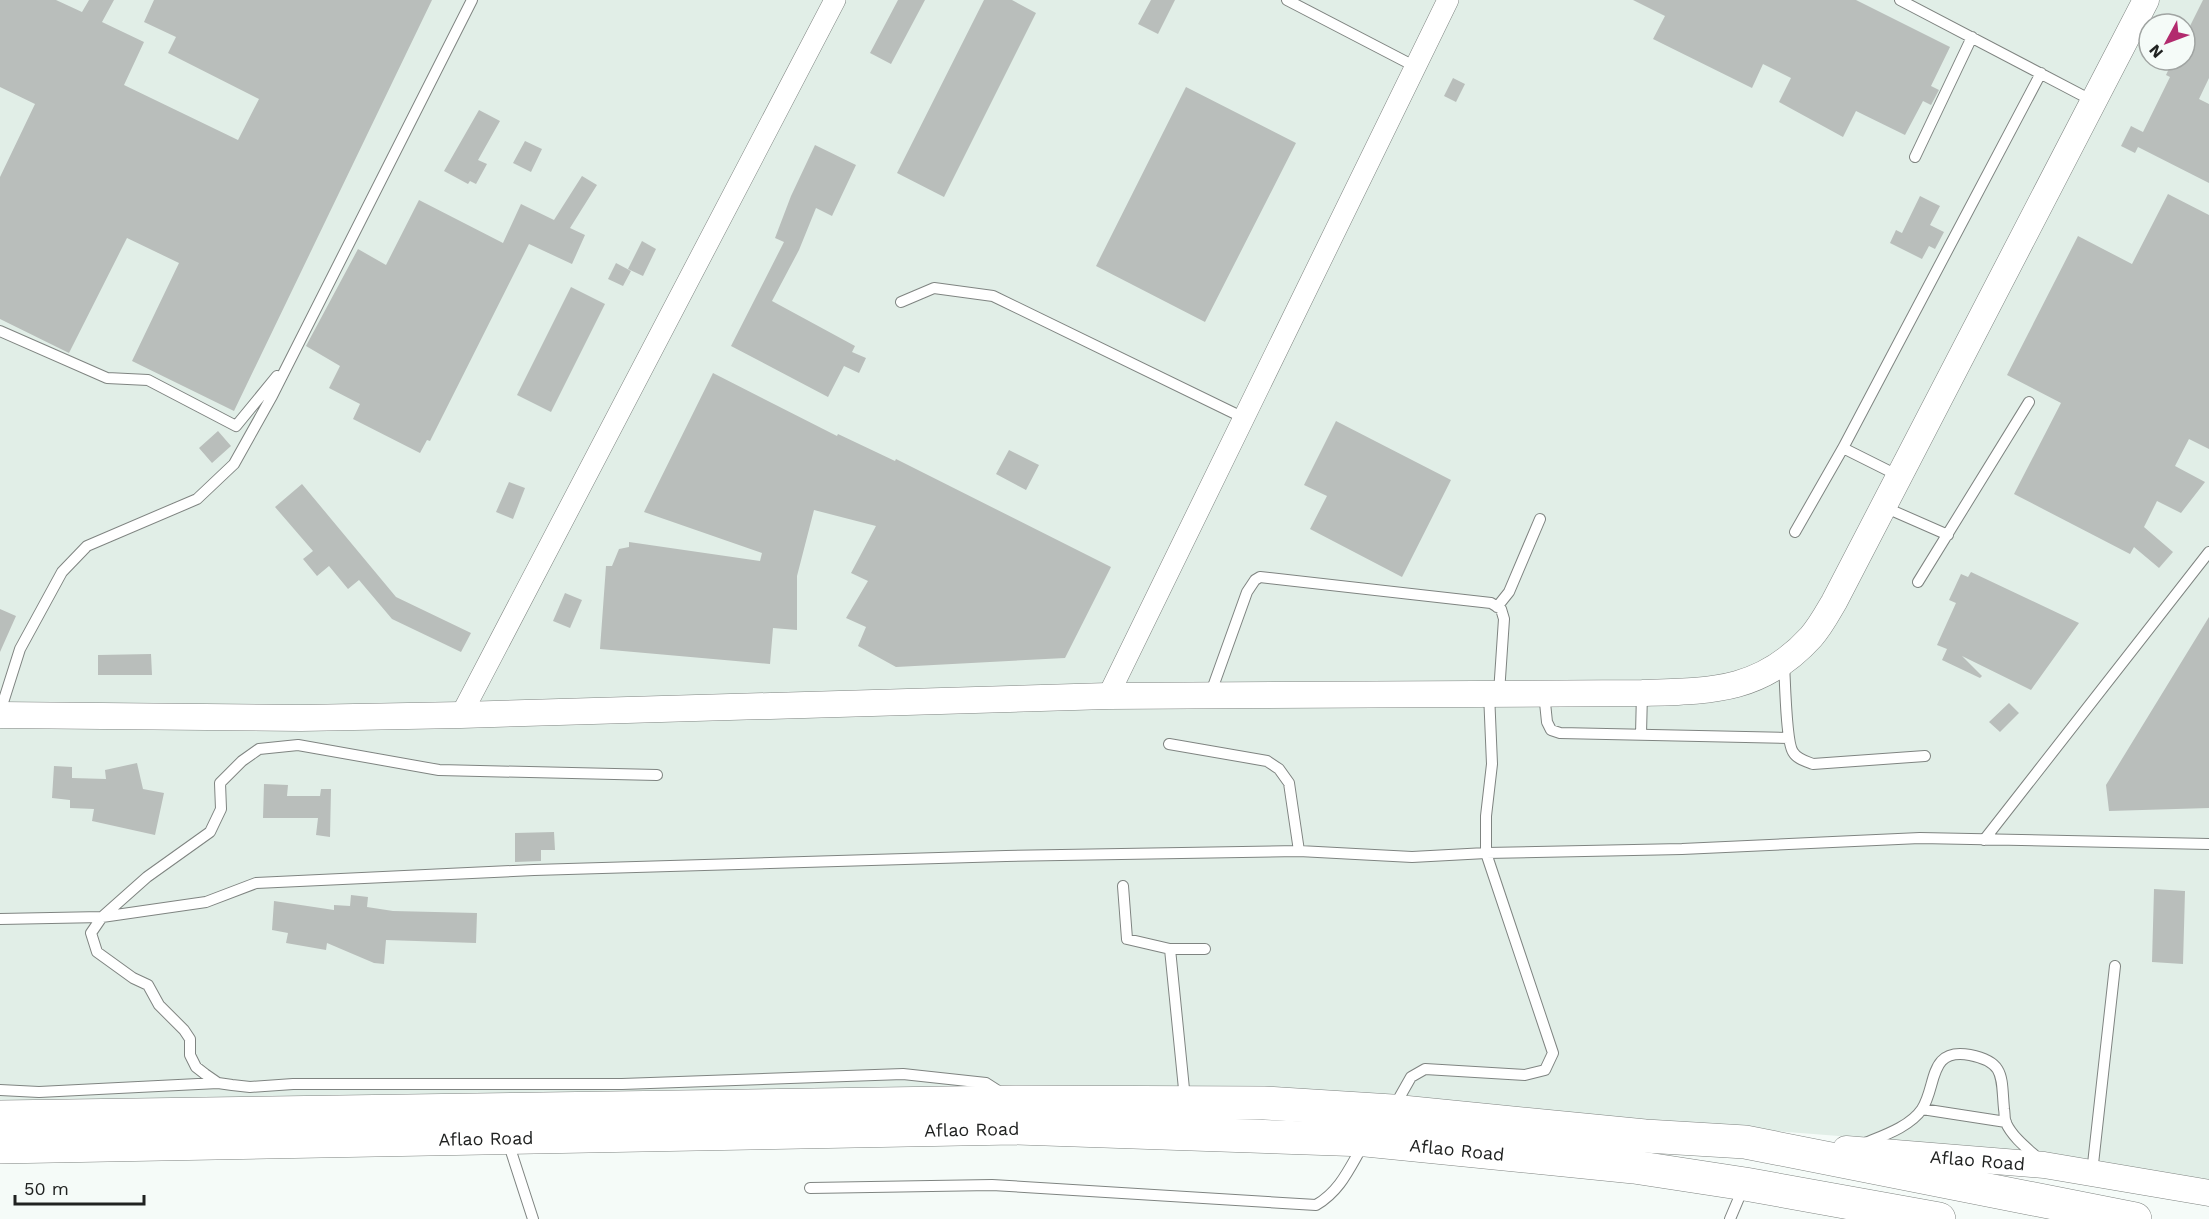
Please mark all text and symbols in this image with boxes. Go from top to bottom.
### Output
north arrow [2137,12,2197,72]
text: N [2145,41,2167,62]
street label: Aflao Road [924,1117,1020,1140]
street label: Aflao Road [438,1127,534,1149]
street label: Aflao Road [1409,1134,1506,1164]
street label: Aflao Road [1929,1145,2026,1174]
scale bar [15,1168,144,1206]
text: 50 m [24,1178,69,1199]

